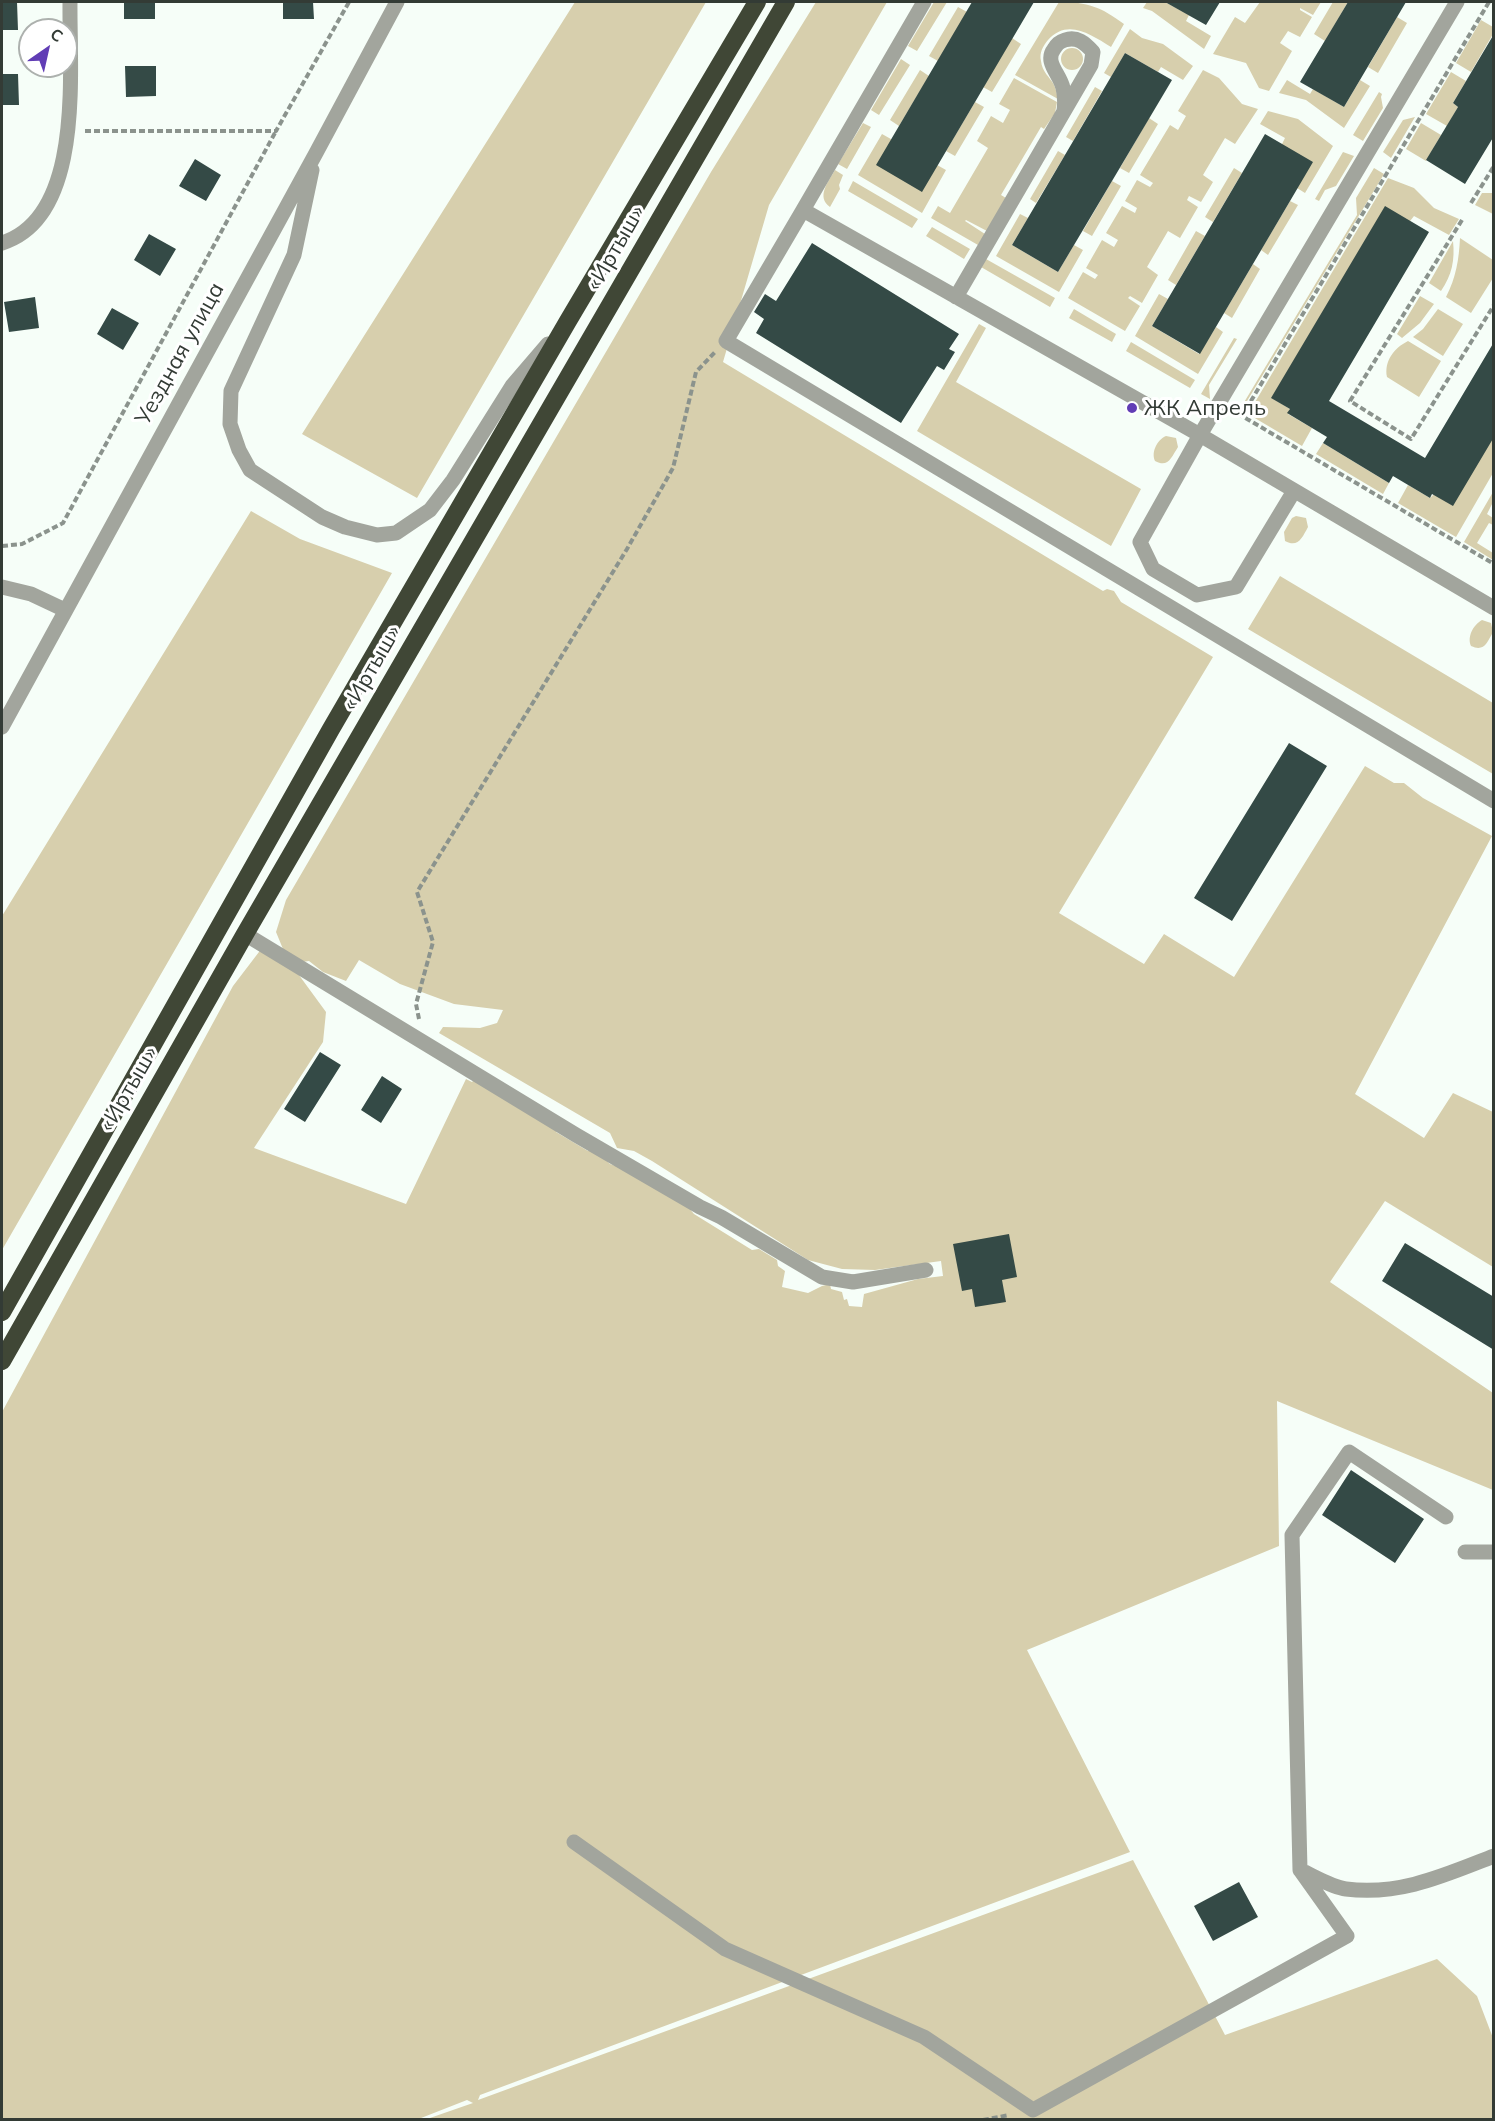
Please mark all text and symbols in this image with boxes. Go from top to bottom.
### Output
north arrow [18,18,78,78]
text: С [47,23,67,46]
street label: «Иртыш» [581,201,651,295]
street label: Уездная улица [130,278,230,430]
place label: ЖК Апрель [1144,395,1266,421]
marker: ЖК Апрель [1125,401,1139,415]
street label: «Иртыш» [337,621,407,715]
street label: «Иртыш» [94,1042,164,1136]

